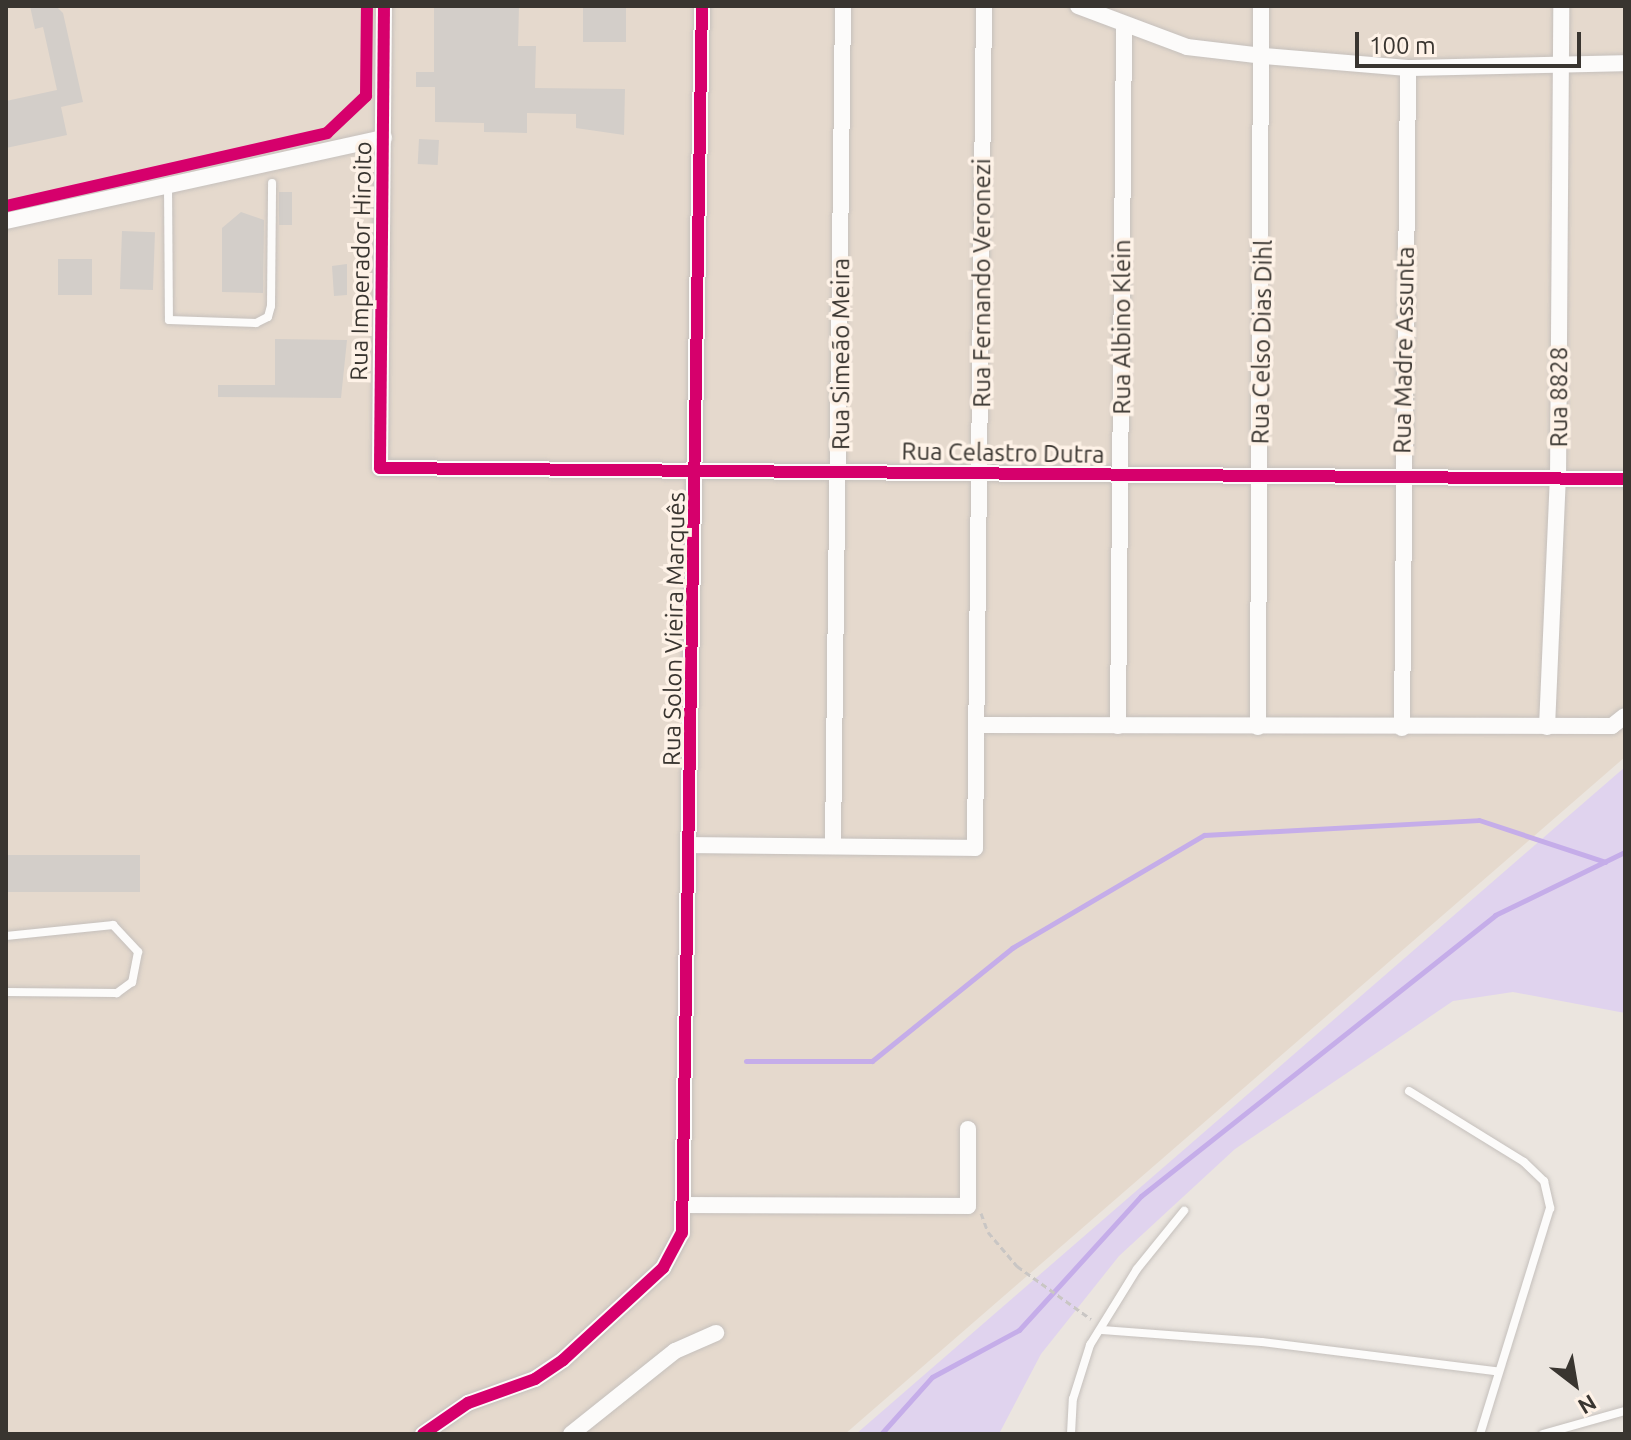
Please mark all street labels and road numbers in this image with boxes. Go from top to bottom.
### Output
street label: Rua Imperador Hiroito [345,141,377,381]
street label: Rua Fernando Veronezi [968,158,996,408]
street label: Rua Albino Klein [1108,239,1136,415]
street label: Rua Celso Dias Dihl [1246,240,1278,444]
street label: Rua Madre Assunta [1388,246,1420,454]
street label: Rua Simeão Meira [827,258,855,450]
street label: Rua 8828 [1545,347,1573,447]
street label: Rua Celastro Dutra [901,437,1105,469]
street label: Rua Solon Vieira Marquês [657,492,691,766]

